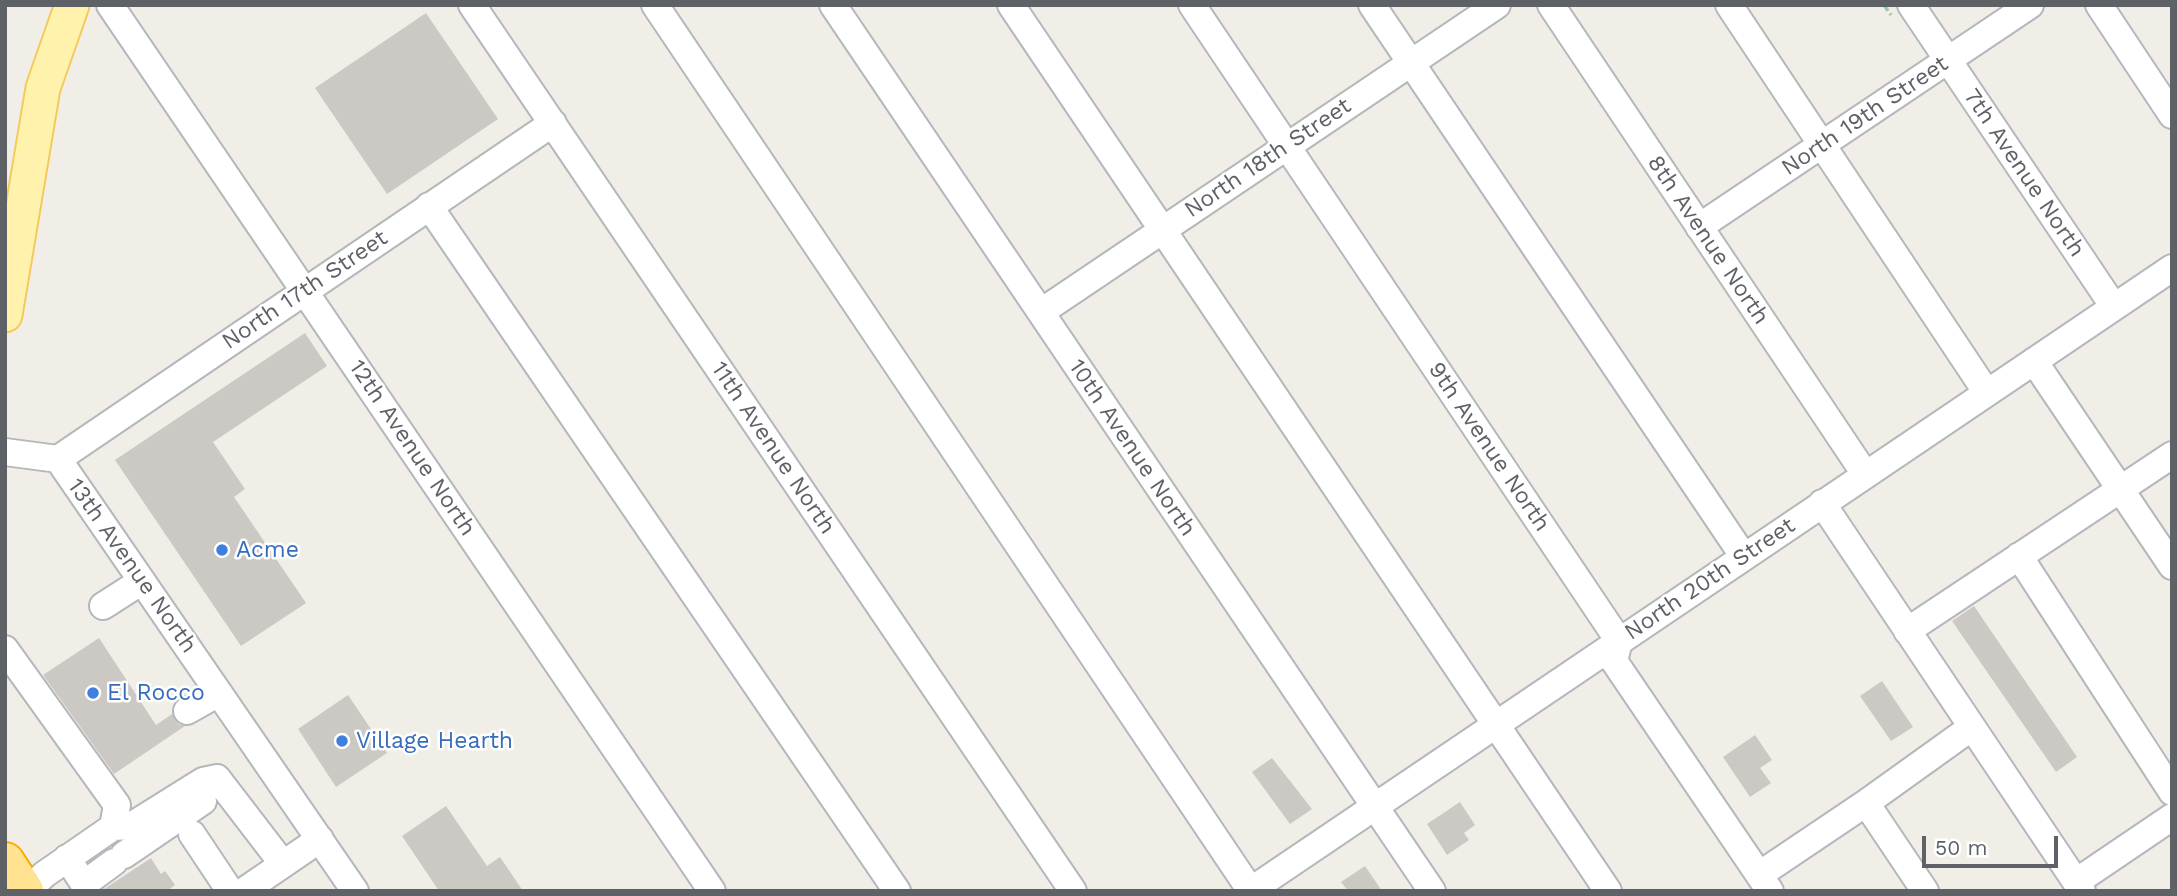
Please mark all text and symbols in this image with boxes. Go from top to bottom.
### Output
street label: North 19th Street [1776,50,1954,182]
street label: 7th Avenue North [1958,84,2090,262]
street label: North 18th Street [1179,92,1357,224]
street label: 8th Avenue North [1641,150,1775,330]
street label: North 17th Street [217,224,393,356]
street label: 10th Avenue North [1063,354,1201,542]
street label: 12th Avenue North [343,355,481,541]
street label: 11th Avenue North [705,357,841,539]
street label: 9th Avenue North [1422,357,1556,537]
street label: 13th Avenue North [62,474,202,658]
street label: North 20th Street [1620,512,1800,646]
place label: Acme [236,536,299,564]
marker: Acme [214,542,230,558]
place label: El Rocco [107,679,205,707]
marker: El Rocco [85,685,101,701]
place label: Village Hearth [356,727,513,755]
marker: Village Hearth [334,733,350,749]
scale bar [1925,822,2062,866]
text: 50 m [1935,835,1987,860]

